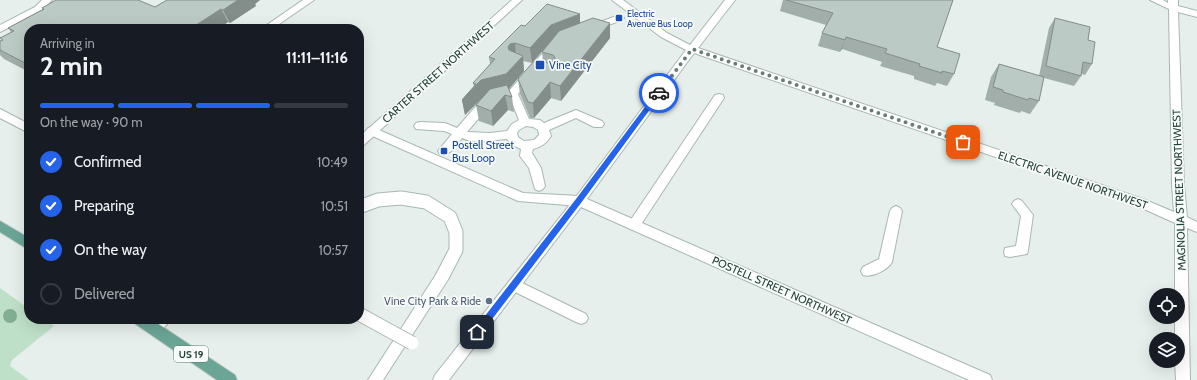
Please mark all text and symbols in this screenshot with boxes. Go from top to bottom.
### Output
place label: Electric Avenue Bus Loop [627,8,693,29]
marker: Electric Avenue Bus Loop [614,13,624,23]
street label: CARTER STREET NORTHWEST [379,18,497,126]
text: Arriving in [40,35,95,51]
text: 11:11–11:16 [286,49,348,67]
text: 2 min [40,50,103,82]
place label: Vine City [549,58,592,72]
marker: Vine City [534,59,546,71]
courier [639,73,679,113]
icon: car [648,82,670,104]
street label: MAGNOLIA STREET NORTHWEST [1169,109,1189,271]
text: On the way · 90 m [40,114,143,130]
pin [946,125,980,159]
icon: bag [952,131,974,153]
place label: Postell Street Bus Loop [452,138,514,165]
marker: Postell Street Bus Loop [439,146,449,156]
street label: ELECTRIC AVENUE NORTHWEST [996,148,1150,212]
icon: check [40,151,62,173]
text: Confirmed [74,153,142,171]
text: 10:49 [317,154,348,170]
icon: check [40,195,62,217]
text: Preparing [74,197,134,215]
text: 10:51 [321,198,348,214]
icon: check [40,239,62,261]
text: On the way [74,241,147,259]
text: 10:57 [318,242,348,258]
street label: POSTELL STREET NORTHWEST [710,253,854,327]
text: Delivered [74,285,135,303]
map controls [1149,288,1185,368]
button: locate [1149,288,1185,324]
place label: Vine City Park & Ride [384,294,481,308]
marker: Vine City Park & Ride [484,296,494,306]
pin [460,315,494,349]
icon: home [466,321,488,343]
button: layers [1149,332,1185,368]
road number: US 19 [174,346,208,362]

